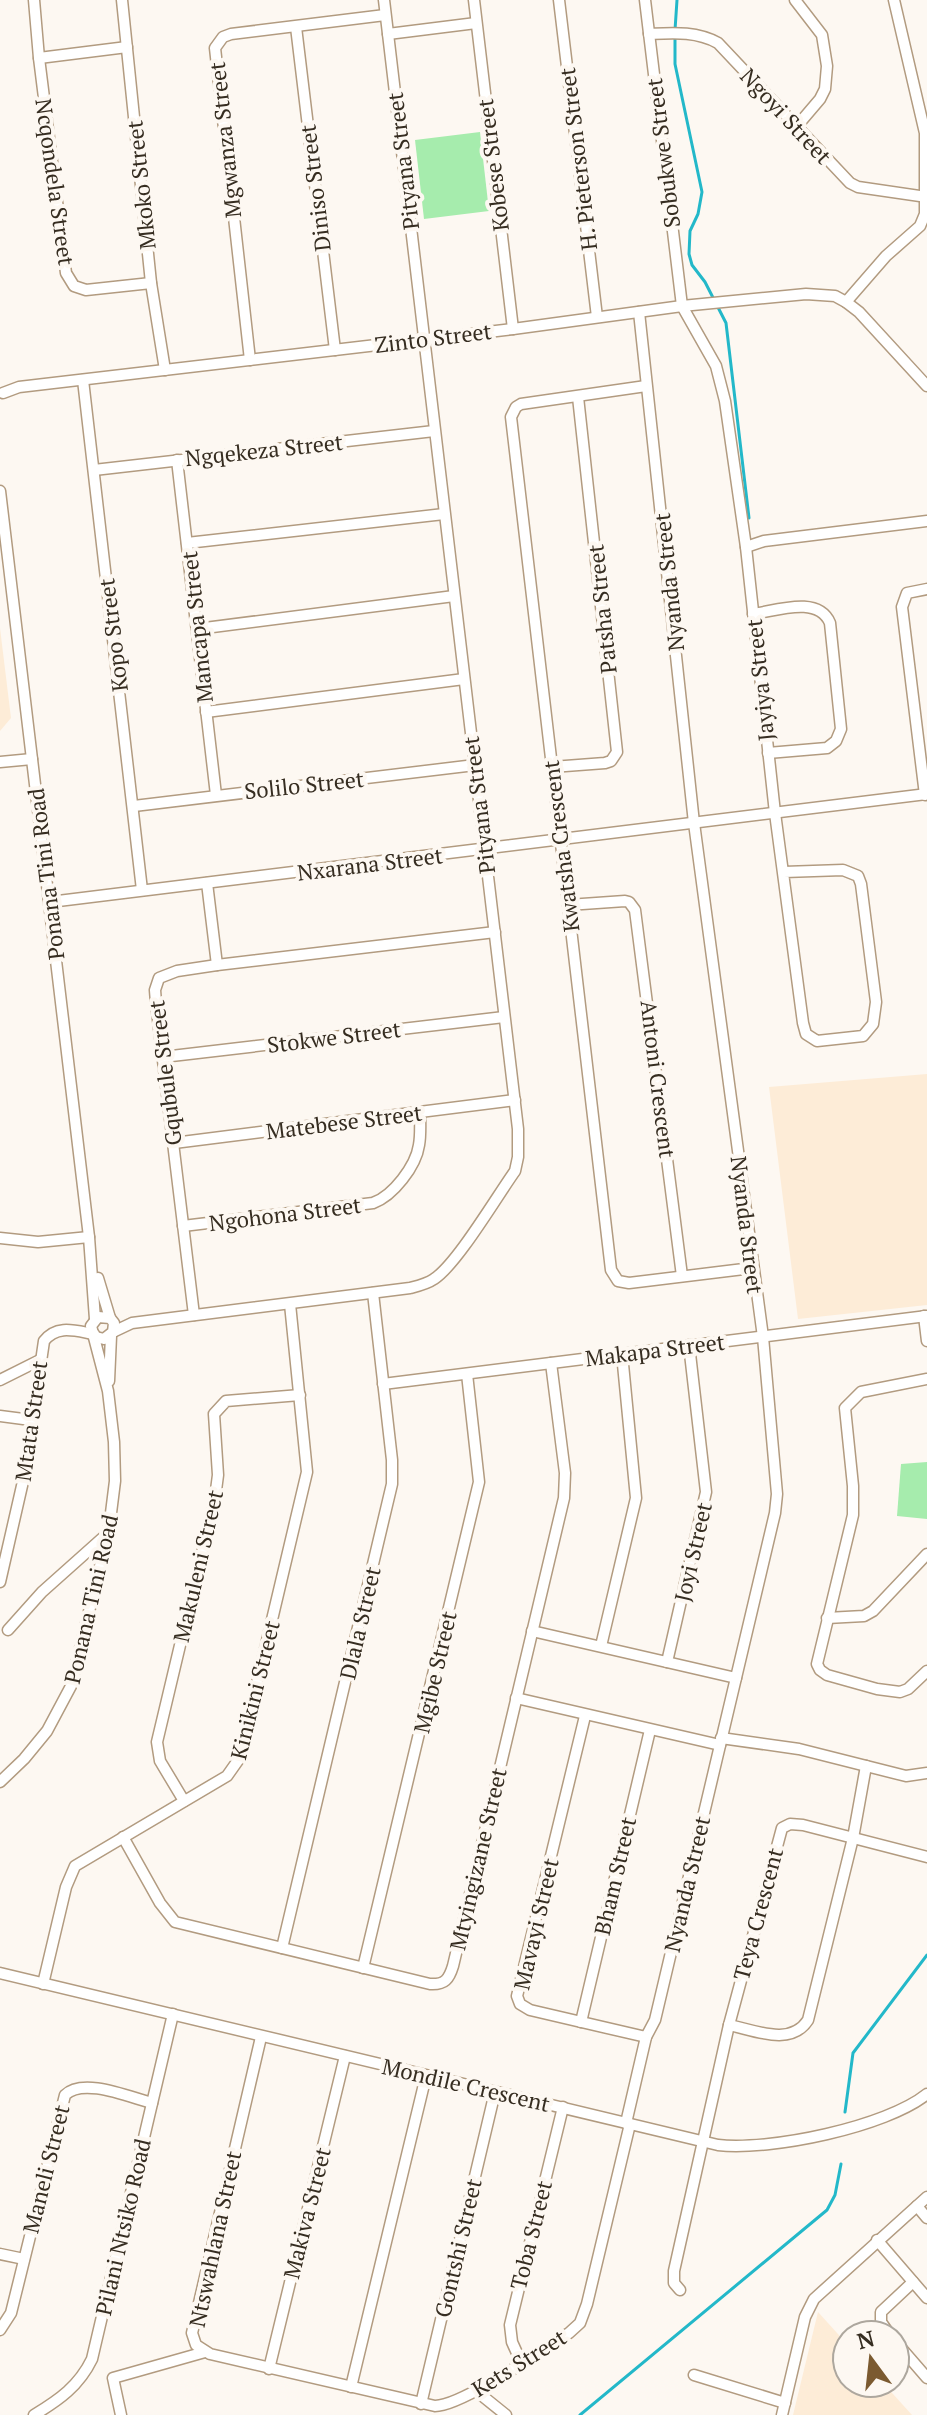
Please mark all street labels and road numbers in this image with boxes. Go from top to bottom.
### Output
street label: Mgwanza Street [202,61,247,220]
street label: Ngoyi Street [734,61,838,170]
street label: H. Pieterson Street [552,66,603,252]
street label: Sobukwe Street [639,76,686,230]
street label: Pityana Street [380,91,425,231]
street label: Ncqondela Street [29,97,82,267]
street label: Kobese Street [470,97,515,233]
street label: Mkoko Street [119,119,162,251]
street label: Diniso Street [292,123,337,253]
street label: Zinto Street [373,316,493,359]
street label: Ngqekeza Street [184,427,344,472]
street label: Nyanda Street [647,512,690,653]
street label: Patsha Street [580,543,623,675]
street label: Mancapa Street [174,550,219,704]
street label: Kopo Street [91,577,134,693]
street label: Jayiya Street [739,618,780,743]
street label: Pityana Street [456,735,501,875]
street label: Kwatsha Crescent [536,759,585,933]
street label: Solilo Street [243,764,365,805]
street label: Ponana Tini Road [21,787,70,962]
street label: Nxarana Street [296,840,444,887]
street label: Antoni Crescent [634,998,683,1160]
street label: Gqubule Street [141,999,188,1147]
street label: Stokwe Street [266,1014,402,1059]
street label: Matebese Street [264,1098,424,1145]
street label: Nyanda Street [725,1154,770,1296]
street label: Ngohona Street [207,1190,363,1237]
street label: Makapa Street [584,1327,726,1372]
street label: Mtata Street [8,1359,53,1483]
street label: Makuleni Street [166,1487,229,1645]
street label: Joyi Street [667,1499,718,1604]
street label: Ponana Tini Road [57,1511,124,1686]
street label: Dlala Street [332,1564,387,1682]
street label: Mgibe Street [406,1608,463,1736]
street label: Kinikini Street [223,1617,286,1762]
street label: Mtyingizane Street [442,1765,513,1953]
street label: Nyanda Street [657,1813,716,1955]
street label: Bham Street [587,1814,642,1938]
street label: Teya Crescent [726,1845,789,1983]
street label: Mavayi Street [506,1855,565,1993]
street label: Mondile Crescent [379,2051,553,2118]
street label: Maneli Street [16,2102,76,2236]
street label: Pilani Ntsiko Road [88,2136,157,2318]
street label: Makiva Street [276,2144,337,2282]
street label: Ntswahlana Street [182,2148,247,2330]
street label: Gontshi Street [427,2176,488,2320]
street label: Toba Street [503,2177,558,2293]
street label: Kets Street [466,2322,571,2403]

